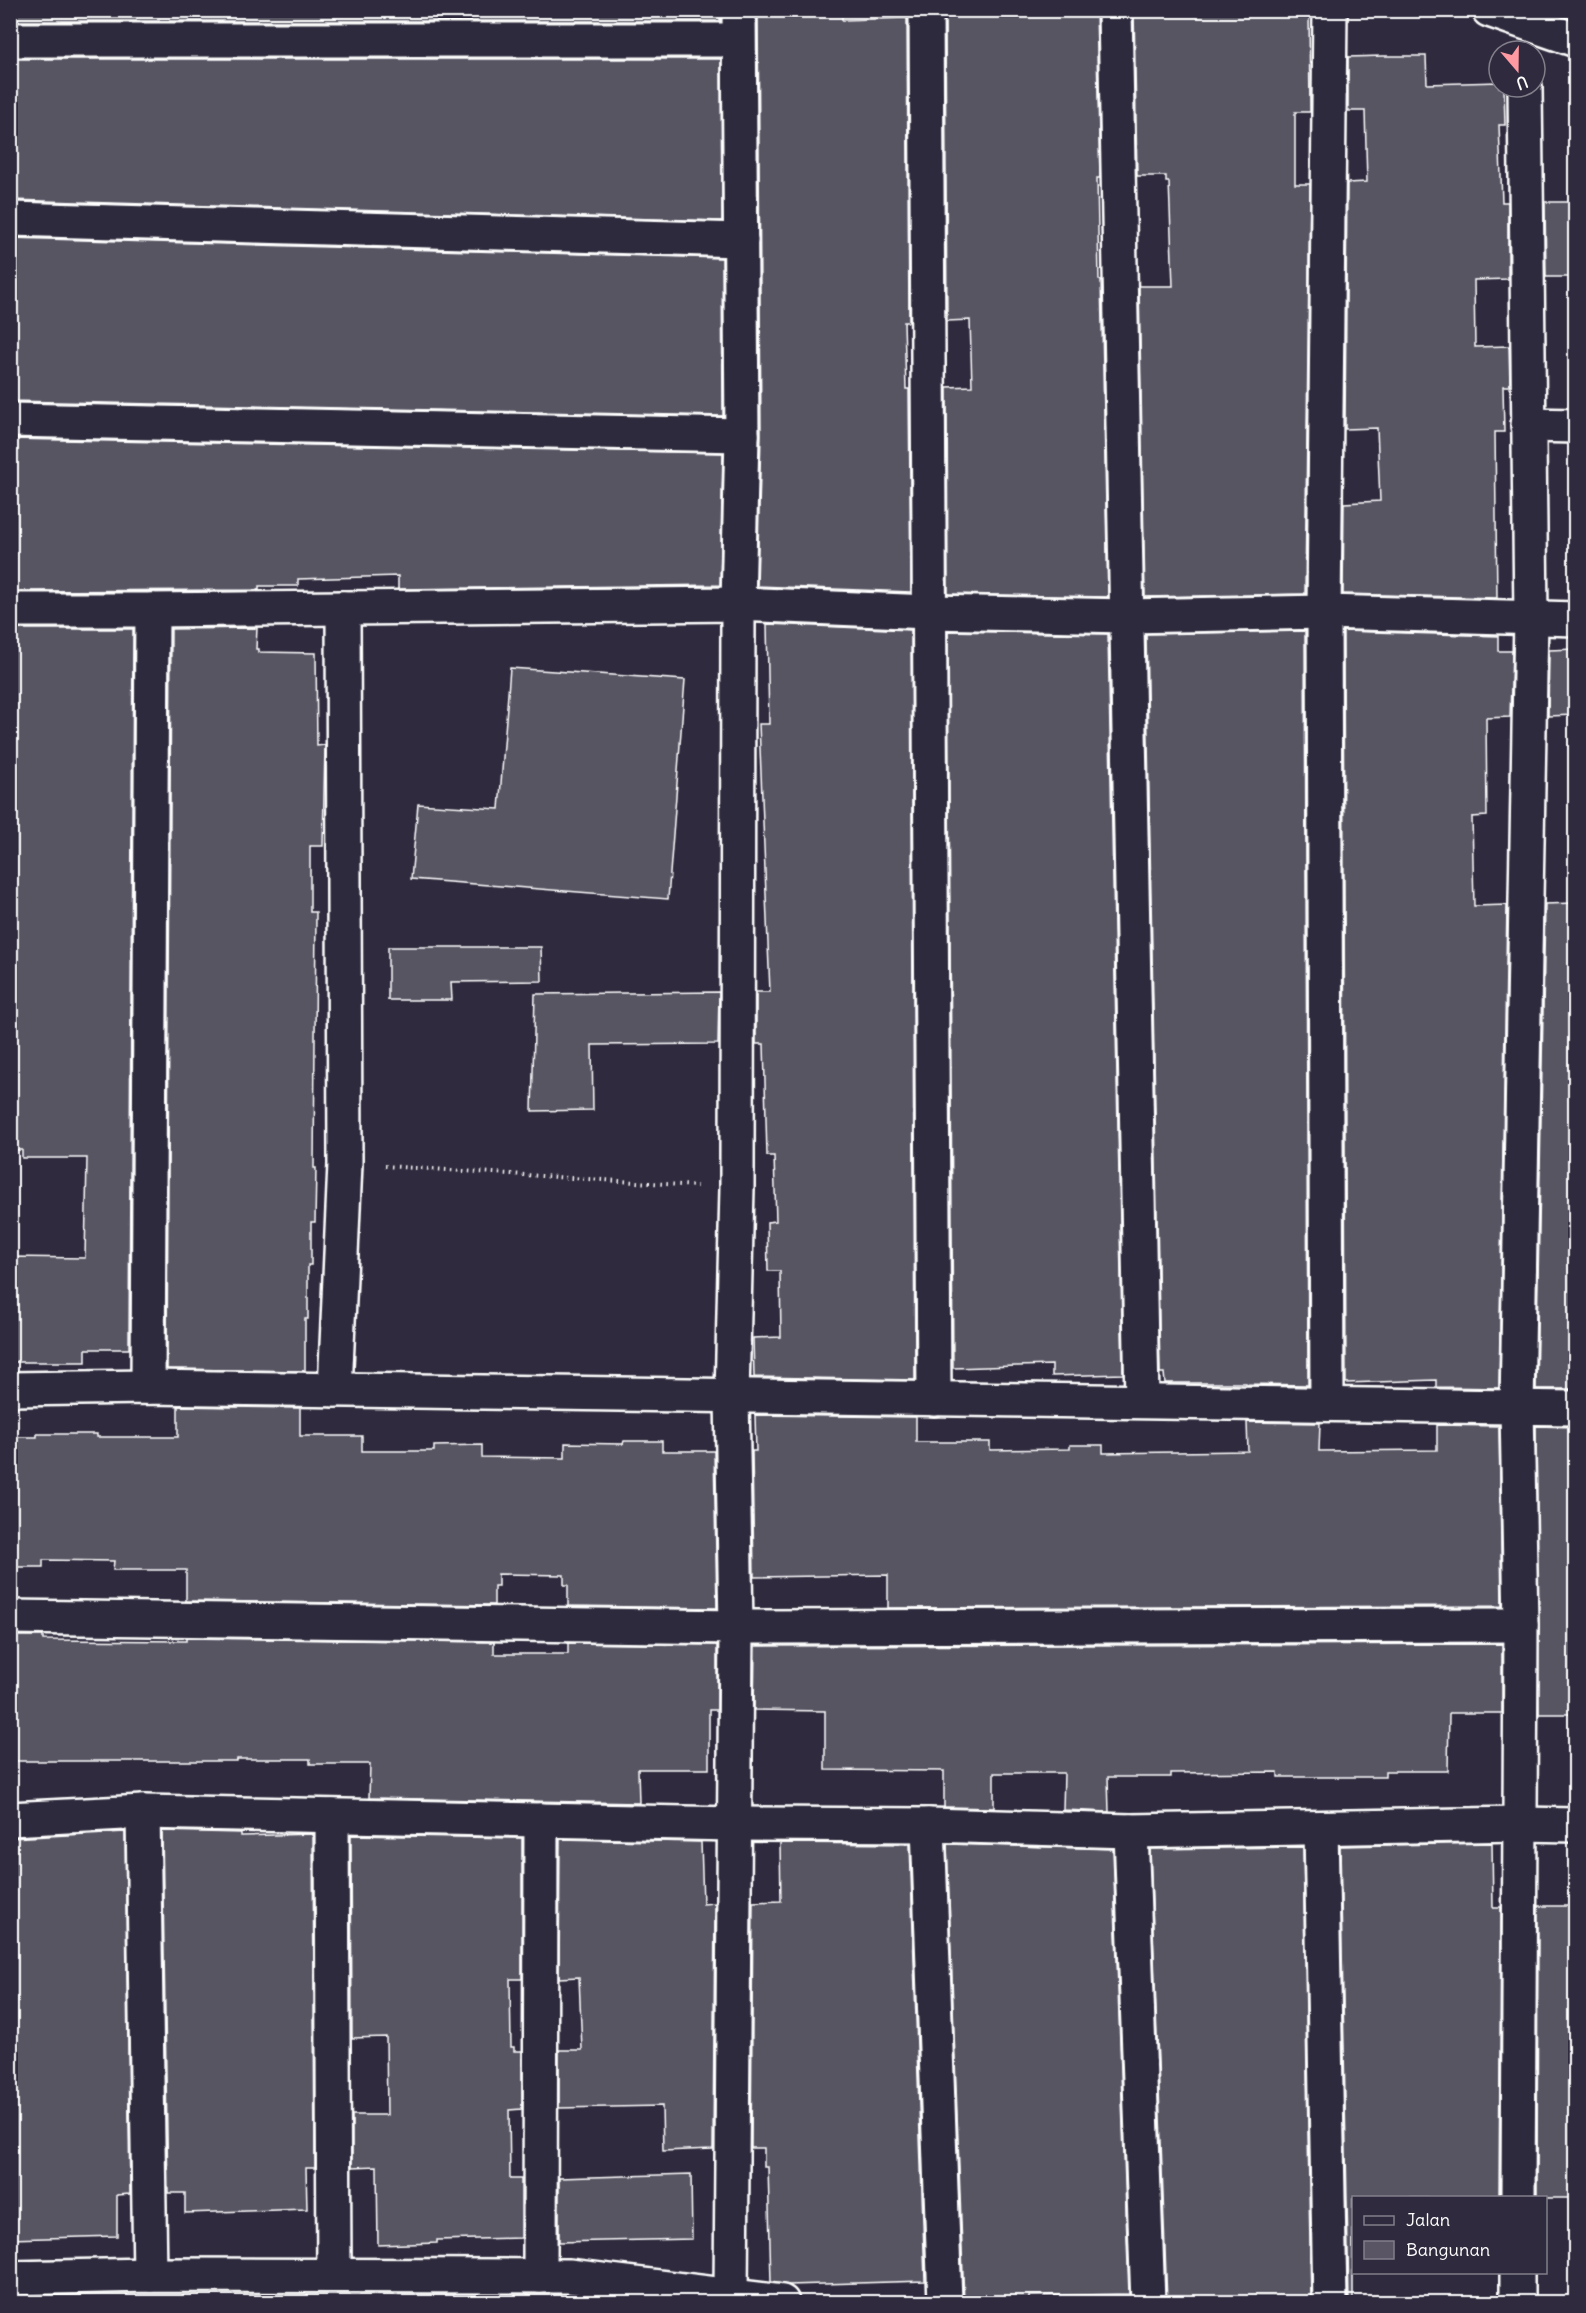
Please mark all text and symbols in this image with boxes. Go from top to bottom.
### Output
north arrow [1487,39,1547,99]
text: U [1514,72,1531,94]
legend [1352,2196,1547,2274]
text: Jalan [1406,2208,1450,2231]
text: Bangunan [1406,2238,1490,2261]

